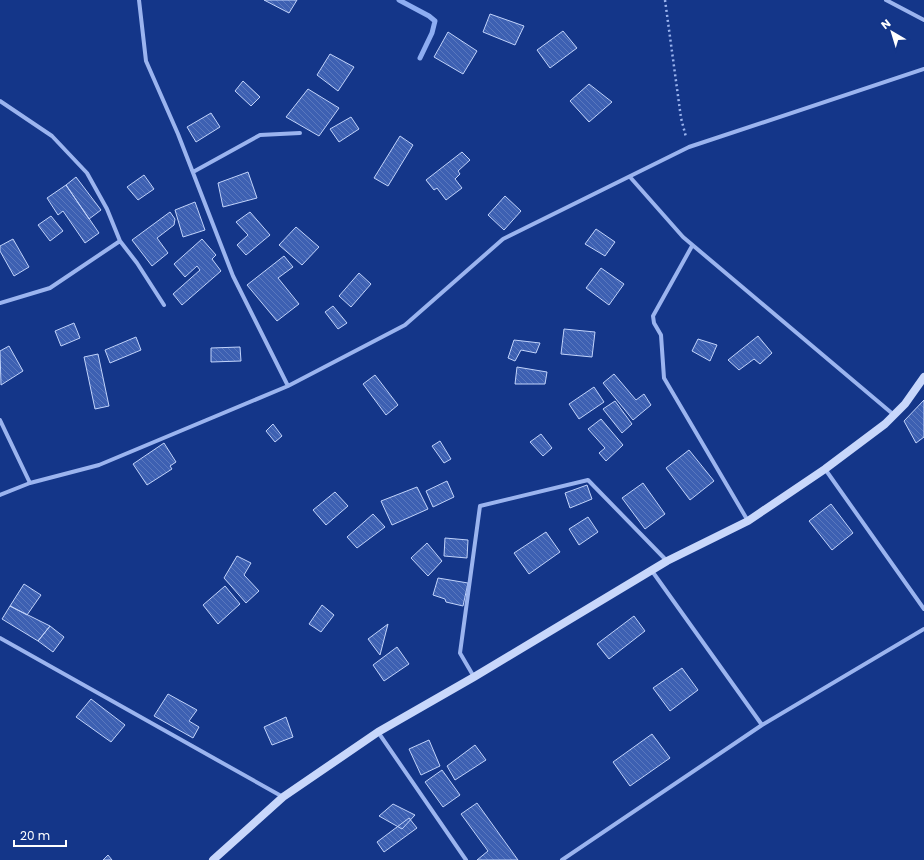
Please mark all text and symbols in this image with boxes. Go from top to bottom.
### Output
north arrow [872,12,912,52]
text: N [878,15,894,33]
scale bar [14,822,66,848]
text: 20 m [20,827,50,844]

